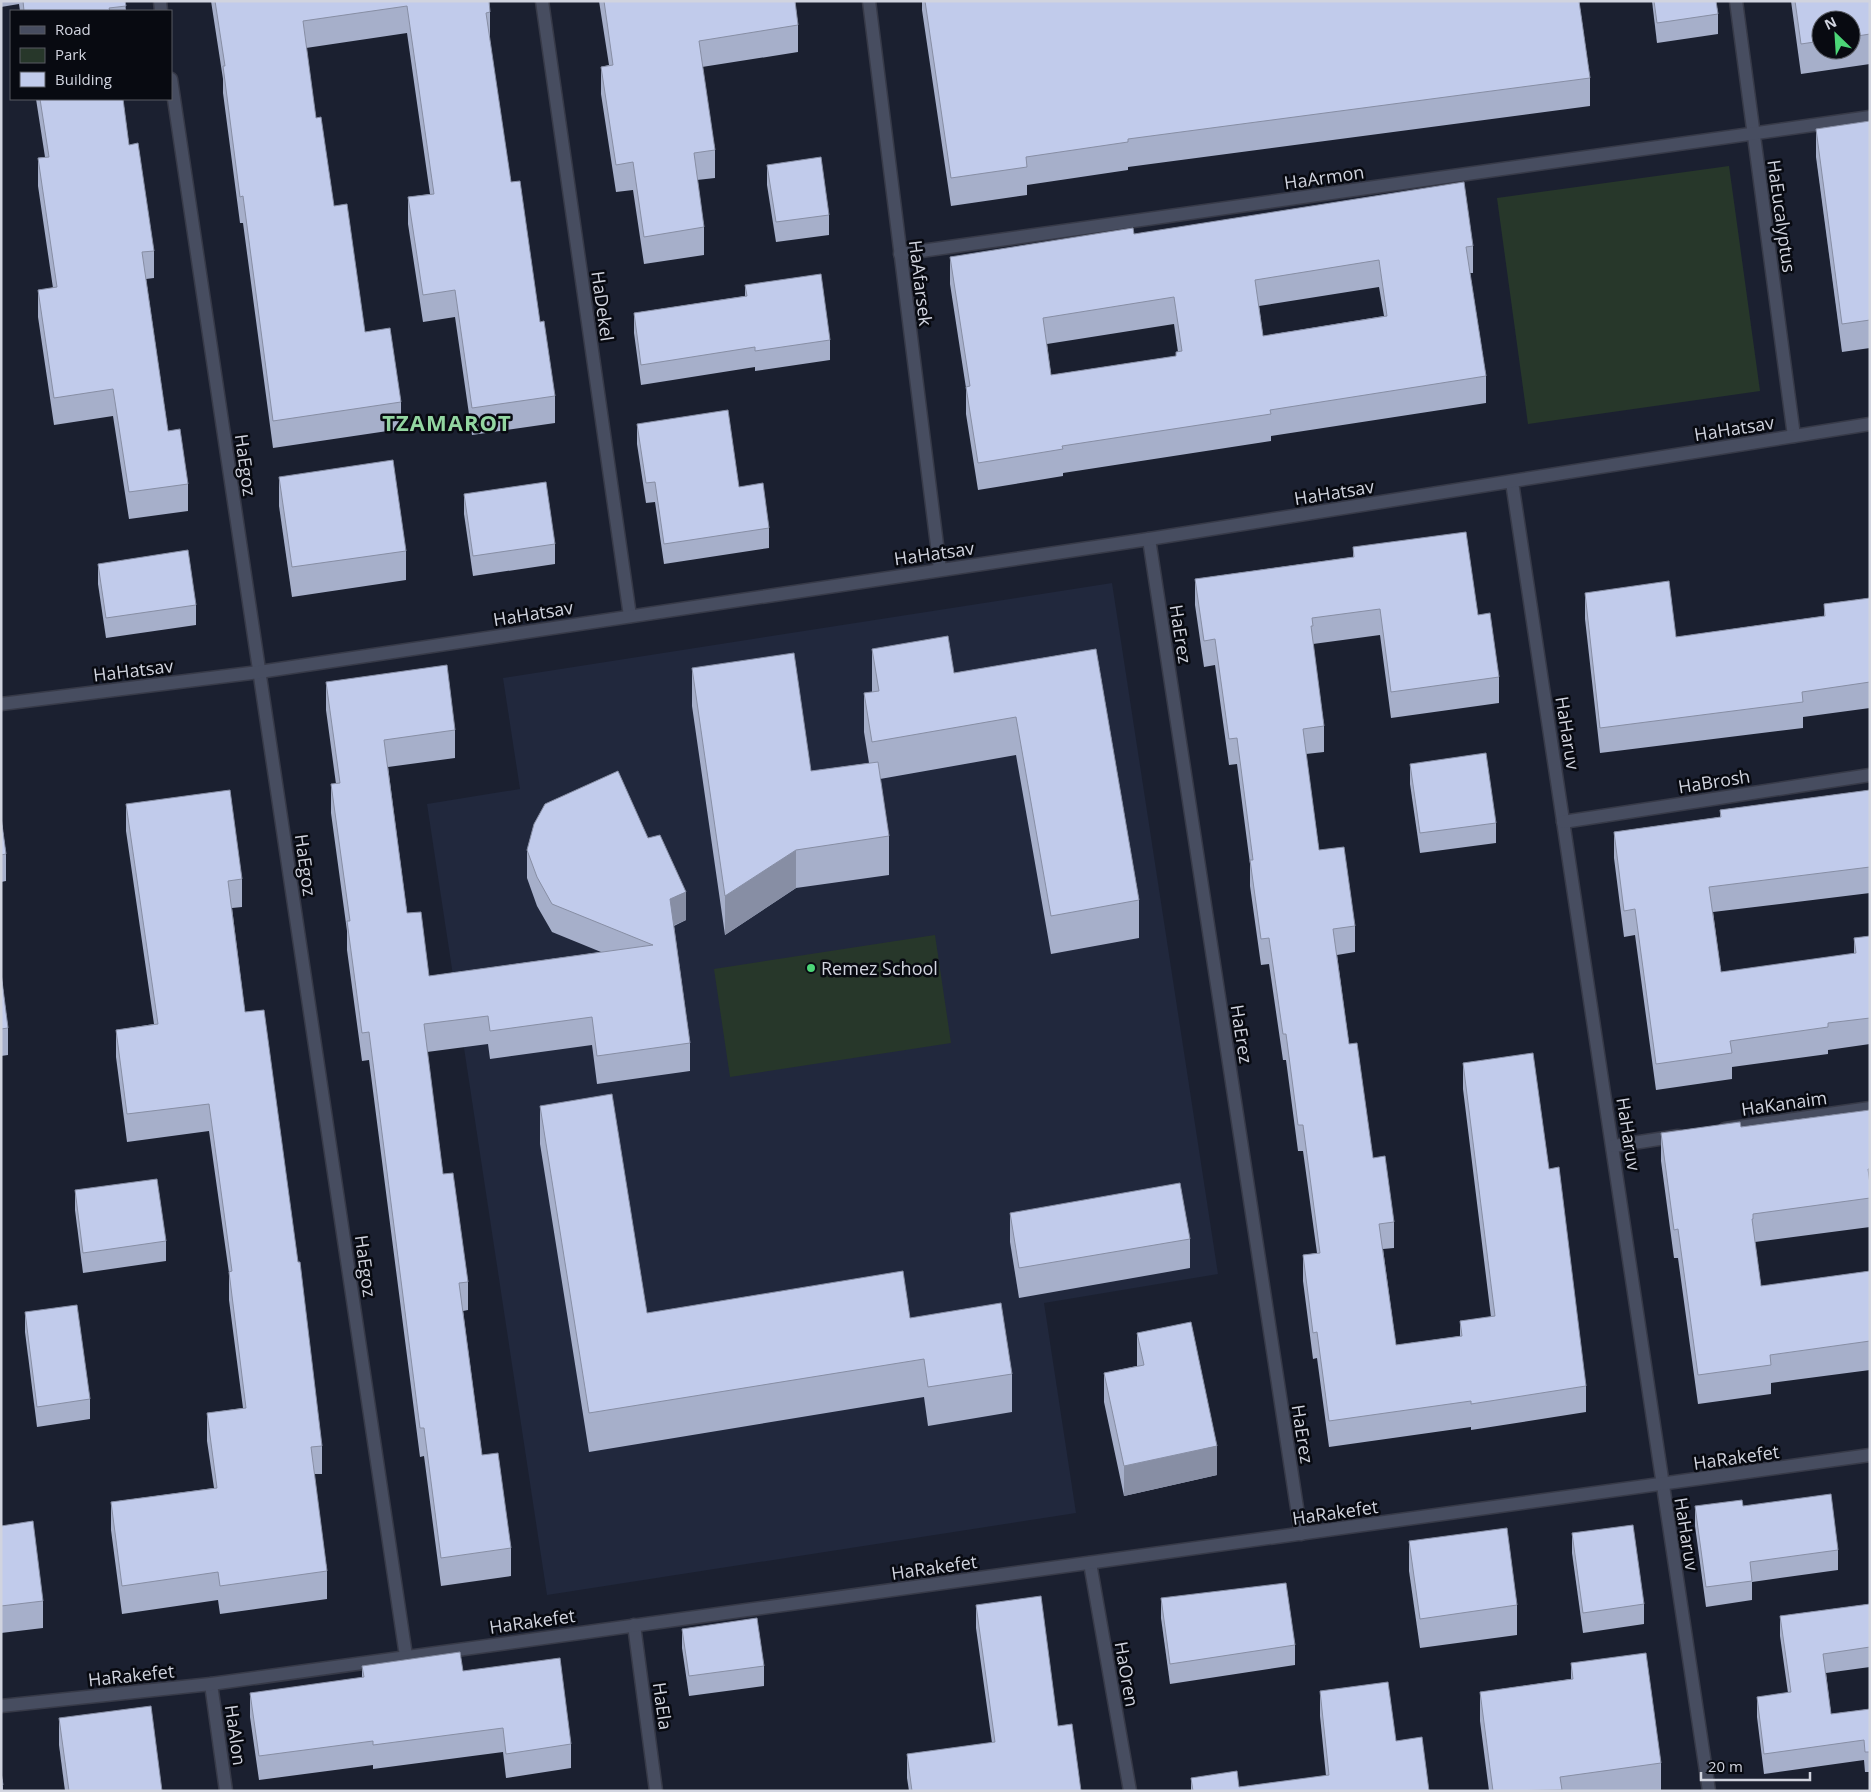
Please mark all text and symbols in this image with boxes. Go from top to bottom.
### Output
legend [10,10,172,100]
north arrow [1811,10,1861,60]
text: N [1821,12,1839,34]
text: Road [55,19,91,39]
text: Park [55,44,86,64]
text: Building [55,69,112,89]
street label: HaEucalyptus [1762,158,1802,274]
street label: HaArmon [1282,160,1366,194]
street label: HaAfarsek [904,239,938,328]
street label: HaDekel [586,269,620,343]
district label: TZAMAROT [382,407,512,437]
street label: HaHatsav [1692,410,1776,446]
street label: HaEgoz [230,432,262,498]
street label: HaHatsav [1292,474,1376,510]
street label: HaHatsav [892,536,976,570]
street label: HaHatsav [491,595,575,631]
street label: HaErez [1165,603,1197,665]
street label: HaHatsav [92,653,174,687]
street label: HaHaruv [1550,695,1586,771]
street label: HaBrosh [1676,763,1752,799]
street label: HaEgoz [290,832,322,898]
place label: Remez School [821,956,938,980]
marker: Remez School [805,962,817,974]
street label: HaErez [1226,1003,1258,1065]
street label: HaKanaim [1739,1085,1829,1121]
street label: HaHaruv [1611,1096,1647,1172]
street label: HaEgoz [350,1233,382,1299]
street label: HaErez [1287,1403,1319,1465]
street label: HaRakefet [1691,1439,1781,1475]
street label: HaRakefet [1290,1494,1380,1530]
street label: HaHaruv [1669,1496,1705,1572]
street label: HaRakefet [889,1549,979,1585]
street label: HaRakefet [487,1603,577,1639]
street label: HaOren [1109,1640,1145,1708]
street label: HaRakefet [87,1659,175,1691]
street label: HaEla [648,1681,678,1731]
street label: HaAlon [220,1703,252,1767]
scale bar [1701,1750,1810,1782]
text: 20 m [1708,1756,1743,1776]

